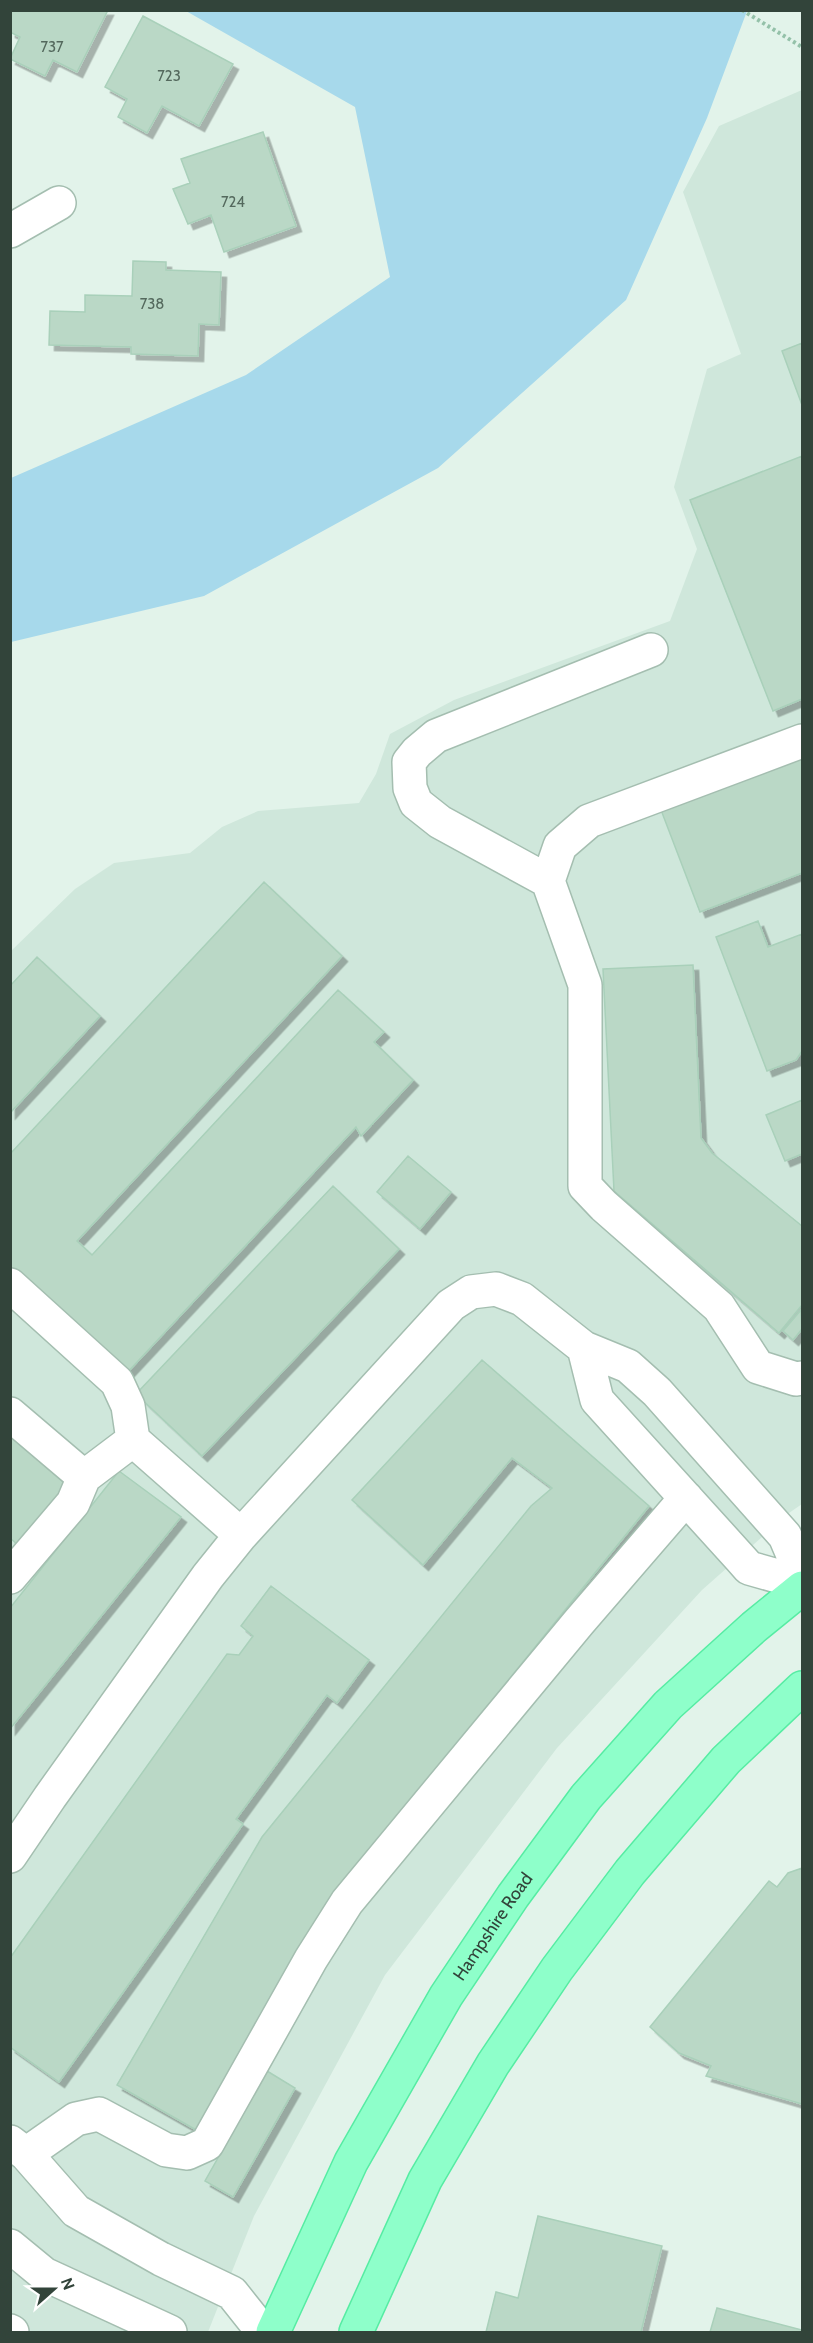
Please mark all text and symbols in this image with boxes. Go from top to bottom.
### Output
house number: 737 [40,38,64,56]
house number: 723 [157,67,181,85]
house number: 724 [221,193,245,211]
house number: 738 [140,295,164,313]
street label: Hampshire Road [448,1868,537,1985]
north arrow [24,2259,84,2319]
text: N [57,2275,78,2292]

